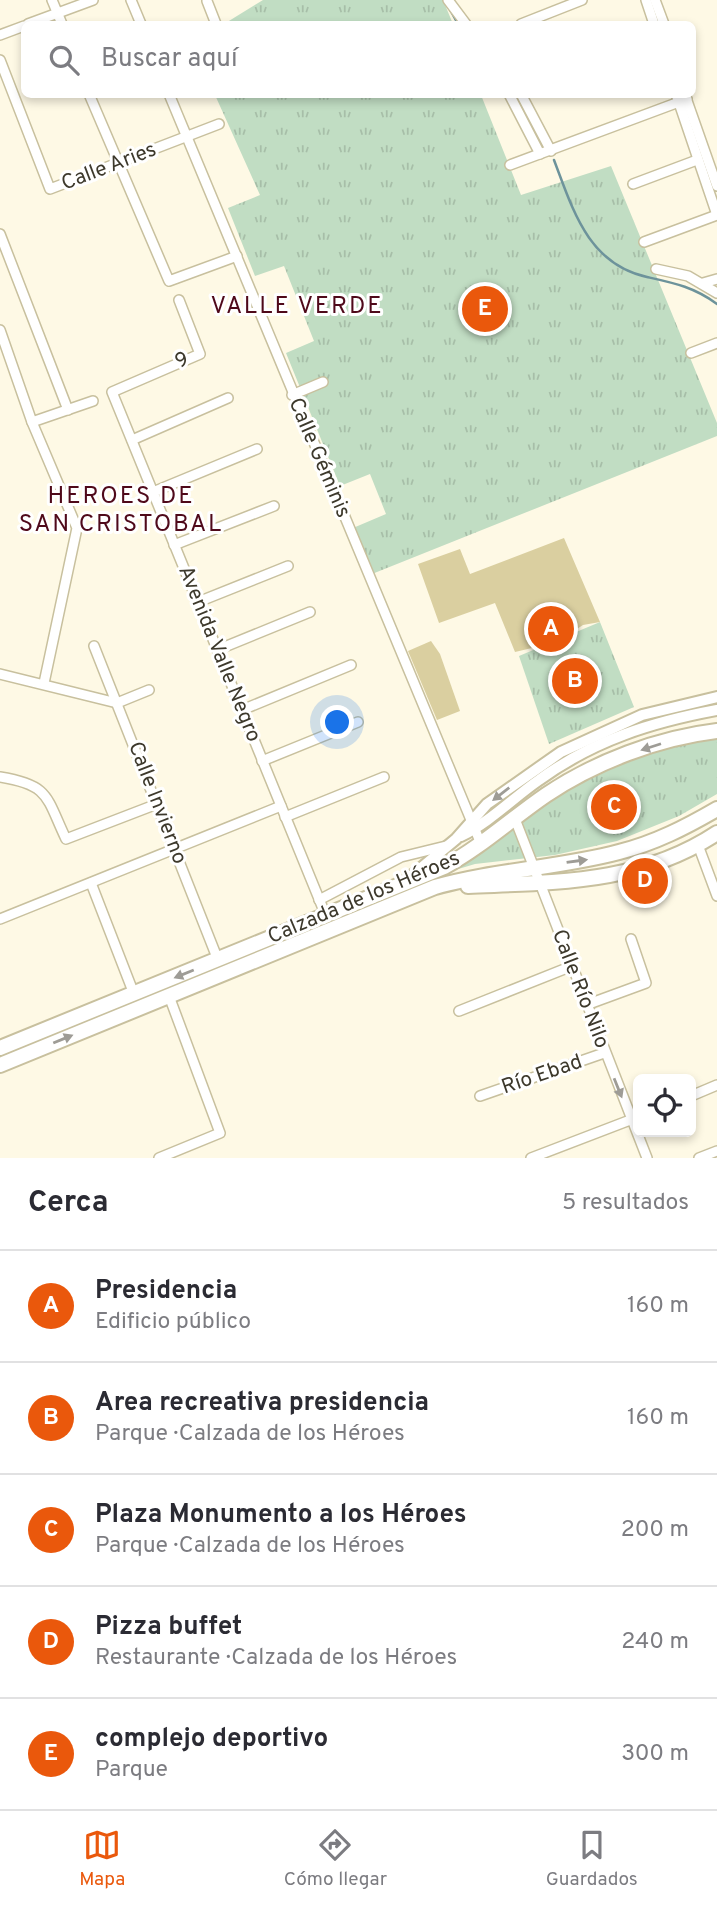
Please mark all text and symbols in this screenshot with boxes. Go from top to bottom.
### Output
search box [21,21,696,98]
icon: search [45,41,83,79]
text: Buscar aquí [101,43,238,76]
street label: Calle Aries [58,137,160,197]
pin: E [462,283,508,335]
district label: VALLE VERDE [210,292,384,322]
street label: 9 [171,346,193,376]
street label: Calle Géminis [282,394,356,522]
district label: HEROES DE SAN CRISTOBAL [19,482,223,540]
street label: Avenida Valle Negro [171,562,267,746]
pin: A [528,603,574,655]
pin: B [552,655,598,707]
your location [320,705,354,739]
street label: Calle Invierno [121,738,193,868]
one-way arrow [640,743,661,753]
pin: C [591,781,637,833]
one-way arrow [492,786,510,801]
street label: Calzada de los Héroes [264,845,464,951]
one-way arrow [566,855,588,866]
pin: D [622,855,668,907]
street label: Calle Río Nilo [545,926,615,1052]
one-way arrow [174,968,195,979]
one-way arrow [53,1034,74,1045]
street label: Río Ebad [498,1049,586,1101]
map controls [633,1074,696,1137]
button: locate [633,1074,696,1137]
one-way arrow [613,1078,624,1099]
text: Cerca [28,1185,108,1222]
text: 5 resultados [562,1189,689,1218]
text: Presidencia [95,1275,237,1308]
text: A [43,1292,59,1321]
text: 160 m [627,1292,689,1321]
text: Edificio público [95,1308,251,1337]
text: Area recreativa presidencia [95,1387,429,1420]
text: B [43,1404,59,1433]
text: 160 m [627,1404,689,1433]
text: Parque · Calzada de los Héroes [95,1420,405,1449]
text: Plaza Monumento a los Héroes [95,1499,467,1532]
text: C [44,1516,58,1545]
text: 200 m [621,1516,689,1545]
text: Parque · Calzada de los Héroes [95,1532,405,1561]
text: Pizza buffet [95,1611,242,1644]
text: D [43,1628,59,1657]
text: 240 m [621,1628,689,1657]
text: Restaurante · Calzada de los Héroes [95,1644,457,1673]
text: complejo deportivo [95,1723,328,1756]
text: E [44,1740,58,1769]
text: 300 m [621,1740,689,1769]
text: Parque [95,1756,168,1785]
tab: Mapa [79,1826,125,1892]
tab: Cómo llegar [284,1826,387,1892]
tab: Guardados [546,1826,638,1892]

